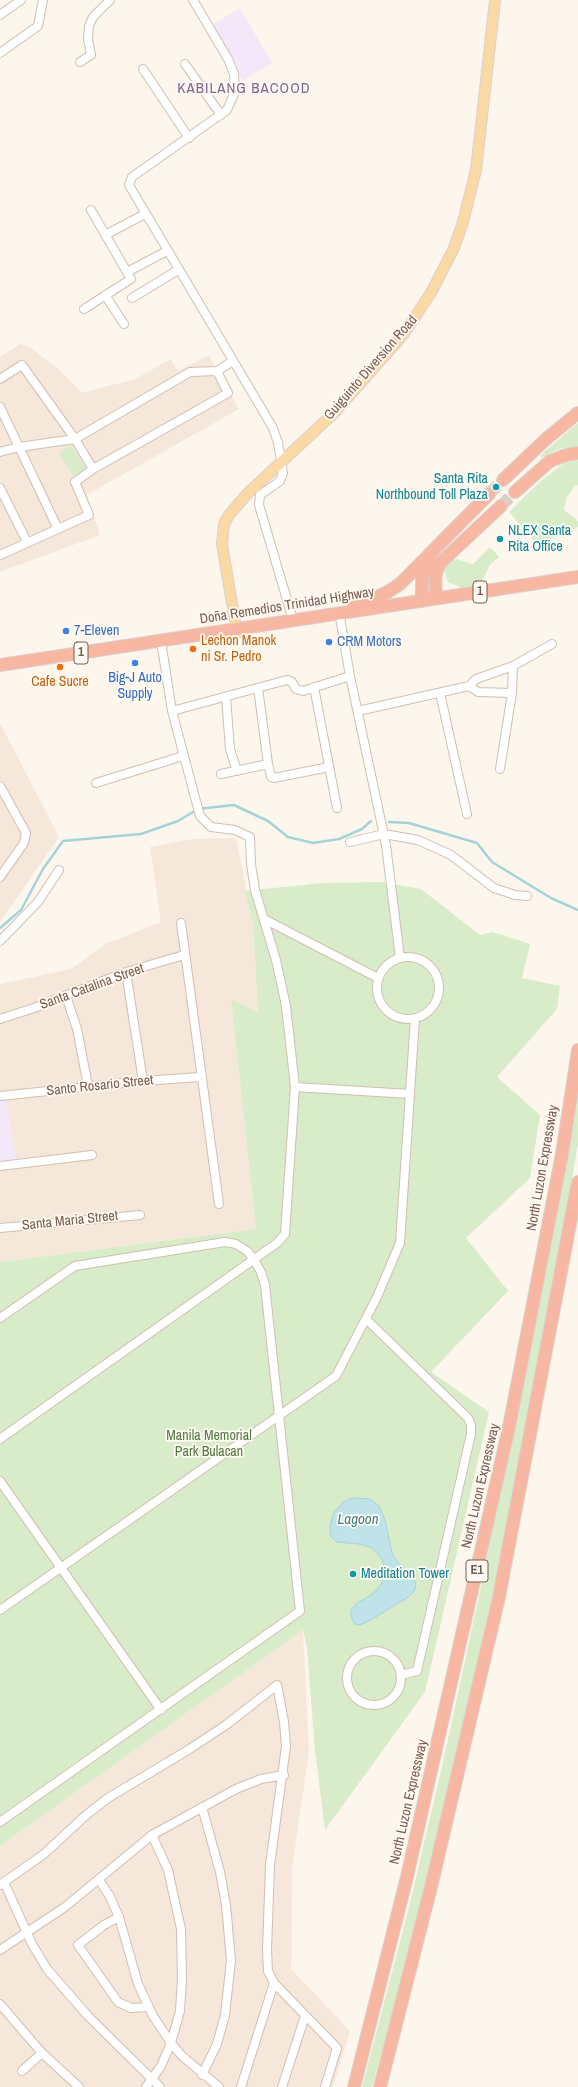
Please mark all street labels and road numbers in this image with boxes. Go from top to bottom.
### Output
street label: Guiguinto Diversion Road [321,312,421,424]
road number: 1 [473,581,487,603]
street label: Doña Remedios Trinidad Highway [199,584,375,628]
road number: 1 [74,642,88,664]
street label: Santa Catalina Street [38,960,146,1014]
street label: Santo Rosario Street [46,1072,154,1100]
street label: North Luzon Expressway [524,1104,562,1232]
street label: Santa Maria Street [21,1208,119,1234]
street label: North Luzon Expressway [458,1422,504,1550]
road number: E1 [466,1560,488,1582]
street label: North Luzon Expressway [386,1738,432,1866]

